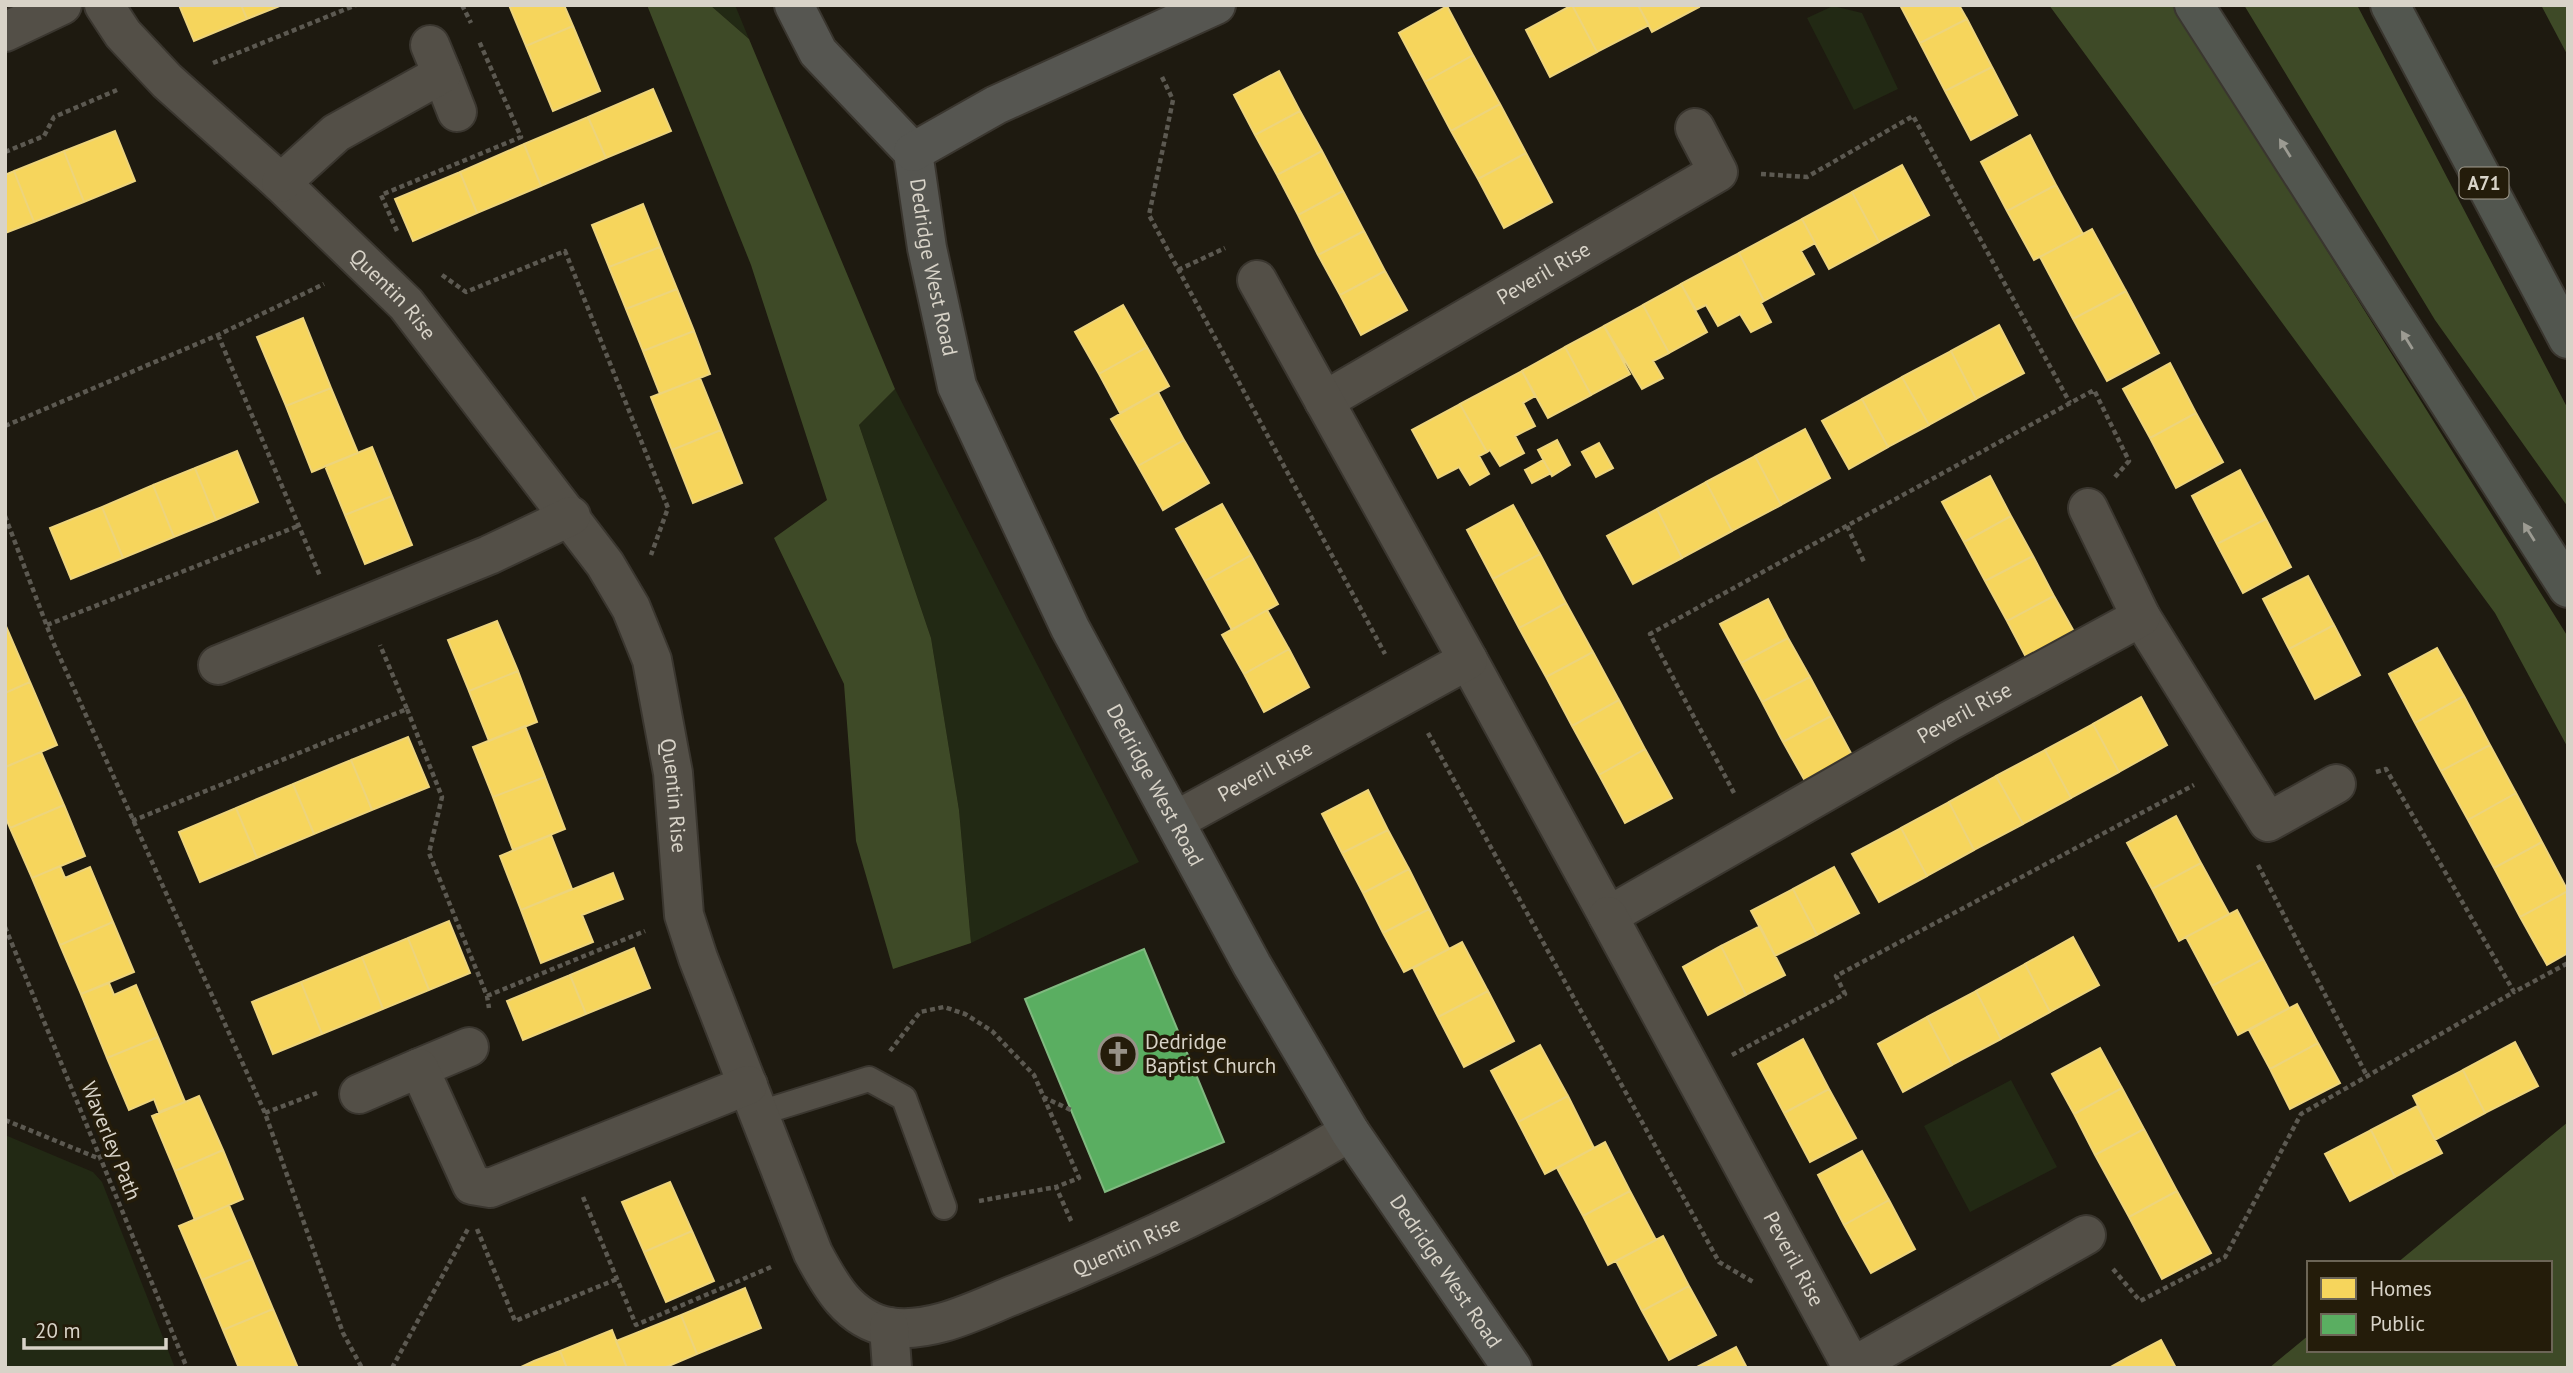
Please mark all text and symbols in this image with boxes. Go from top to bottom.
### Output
one-way arrow [2278,139,2291,158]
road number: A71 [2460,168,2508,198]
street label: Dedridge West Road [904,177,964,358]
street label: Peveril Rise [1492,235,1595,311]
street label: Quentin Rise [344,243,442,345]
one-way arrow [2401,331,2414,350]
one-way arrow [2523,522,2536,542]
street label: Peveril Rise [1912,676,2016,749]
street label: Dedridge West Road [1101,699,1210,871]
street label: Peveril Rise [1213,734,1317,808]
street label: Quentin Rise [654,736,693,854]
place label: Dedridge Baptist Church [1145,1028,1276,1079]
church icon: Dedridge Baptist Church [1097,1033,1139,1075]
street label: Waverley Path [75,1078,148,1204]
street label: Dedridge West Road [1384,1189,1508,1353]
street label: Peveril Rise [1757,1207,1831,1311]
street label: Quentin Rise [1068,1210,1185,1282]
legend [2307,1261,2552,1352]
text: Homes [2370,1275,2432,1302]
scale bar [24,1306,166,1350]
text: Public [2370,1310,2425,1337]
text: 20 m [35,1317,81,1344]

